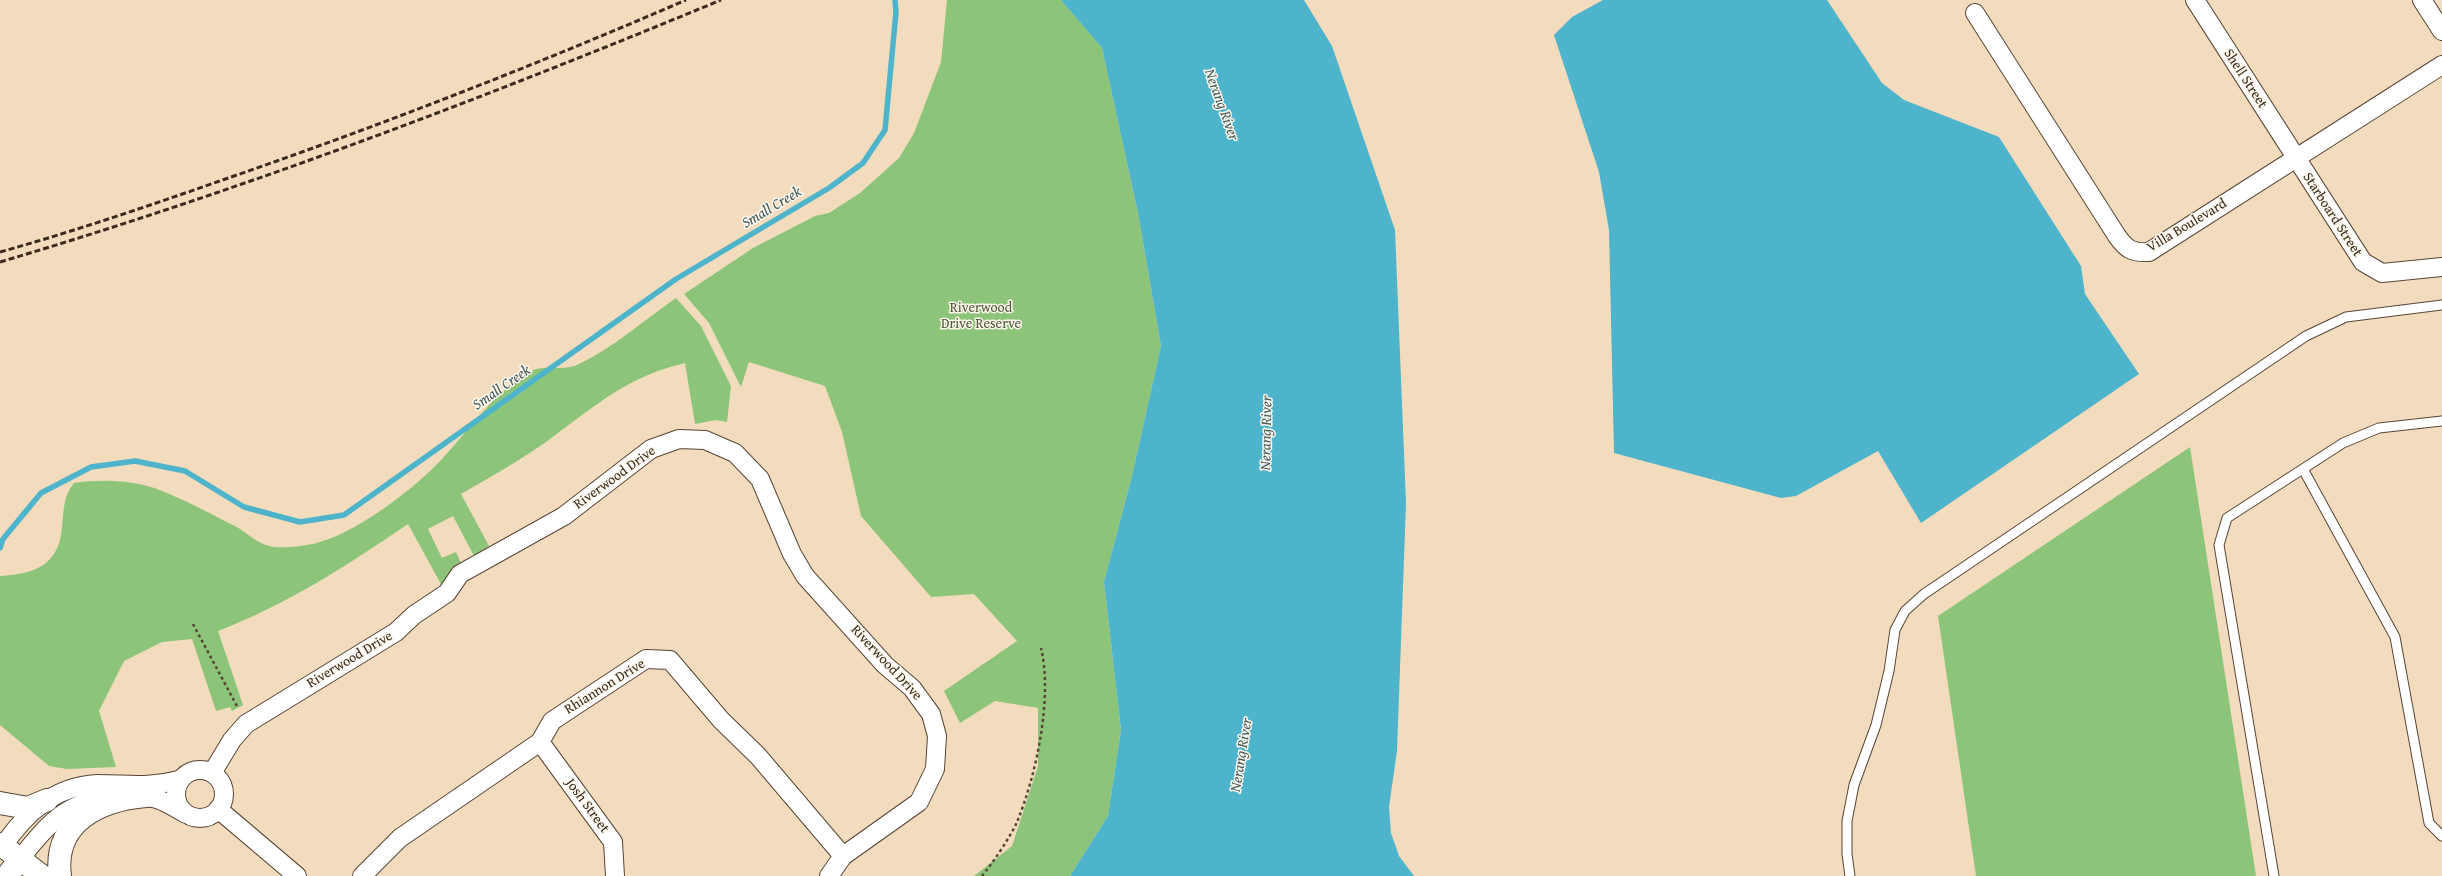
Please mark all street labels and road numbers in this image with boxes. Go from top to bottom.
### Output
street label: Shell Street [2220,46,2270,112]
street label: Starboard Street [2299,170,2365,260]
street label: Villa Boulevard [2144,196,2230,256]
street label: Riverwood Drive [571,443,659,513]
street label: Riverwood Drive [847,622,925,704]
street label: Riverwood Drive [304,628,396,692]
street label: Rhiannon Drive [562,656,648,718]
street label: Josh Street [562,775,612,837]

